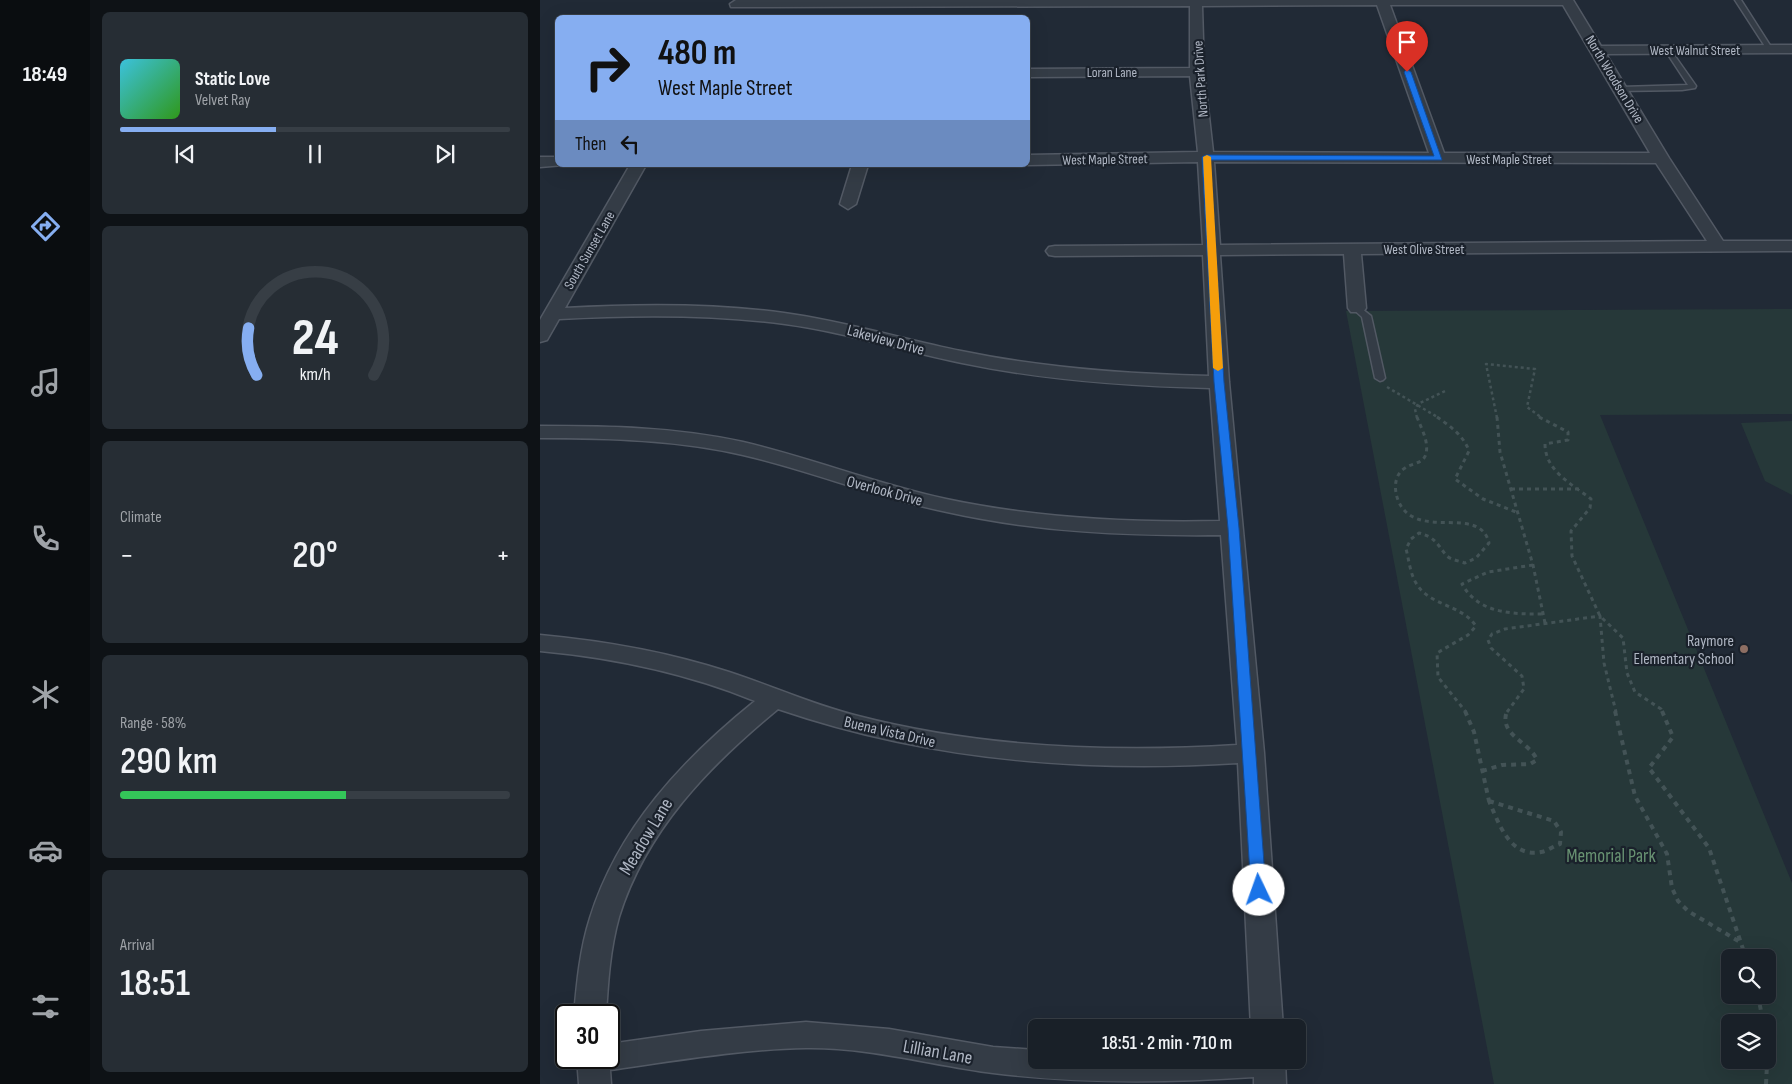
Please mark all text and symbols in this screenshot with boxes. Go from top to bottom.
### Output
pin [1386,21,1428,72]
icon: arrive [1393,28,1421,56]
text: 480 m [658,32,736,75]
street label: North Woodson Drive [1582,32,1647,126]
icon: right [575,35,640,100]
street label: North Park Drive [1189,40,1212,118]
street label: West Walnut Street [1650,42,1740,59]
text: 18:49 [23,61,67,88]
street label: Loran Lane [1087,64,1137,81]
text: Static Love [195,68,270,91]
text: West Maple Street [658,75,792,102]
text: Velvet Ray [195,91,250,110]
icon: left [616,130,644,158]
text: Then [575,133,606,156]
icon: previous [171,140,199,168]
icon: pause [301,140,329,168]
icon: next [431,140,459,168]
street label: West Maple Street [1062,150,1148,169]
street label: West Maple Street [1466,151,1552,168]
street label: South Sunset Lane [560,208,619,292]
icon: directions [28,209,63,244]
street label: West Olive Street [1383,241,1465,258]
text: 24 [292,307,338,370]
street label: Lakeview Drive [845,321,926,360]
text: km/h [300,364,330,385]
icon: music [28,365,63,400]
street label: Overlook Drive [845,472,925,511]
text: Climate [120,508,162,527]
icon: phone [28,521,63,556]
text: 20° [292,533,338,578]
text: − [120,539,134,572]
text: + [496,539,510,572]
place label: Raymore Elementary School [1634,632,1734,669]
marker: Raymore Elementary School [1738,643,1750,655]
icon: climate [28,677,63,712]
street label: Buena Vista Drive [842,713,937,752]
text: Range · 58% [120,714,186,733]
text: 290 km [120,739,218,784]
street label: Meadow Lane [614,794,678,879]
icon: car [28,833,63,868]
park label: Memorial Park [1566,845,1657,868]
position arrow [1232,863,1284,915]
text: Arrival [120,936,154,955]
map controls [1721,949,1776,1069]
button: search [1721,949,1776,1004]
text: 18:51 [120,961,190,1006]
icon: filters [28,989,63,1024]
speed limit sign: 30 [555,1004,620,1069]
button: layers [1721,1014,1776,1069]
text: 18:51 · 2 min · 710 m [1102,1032,1232,1055]
street label: Lillian Lane [901,1035,974,1070]

